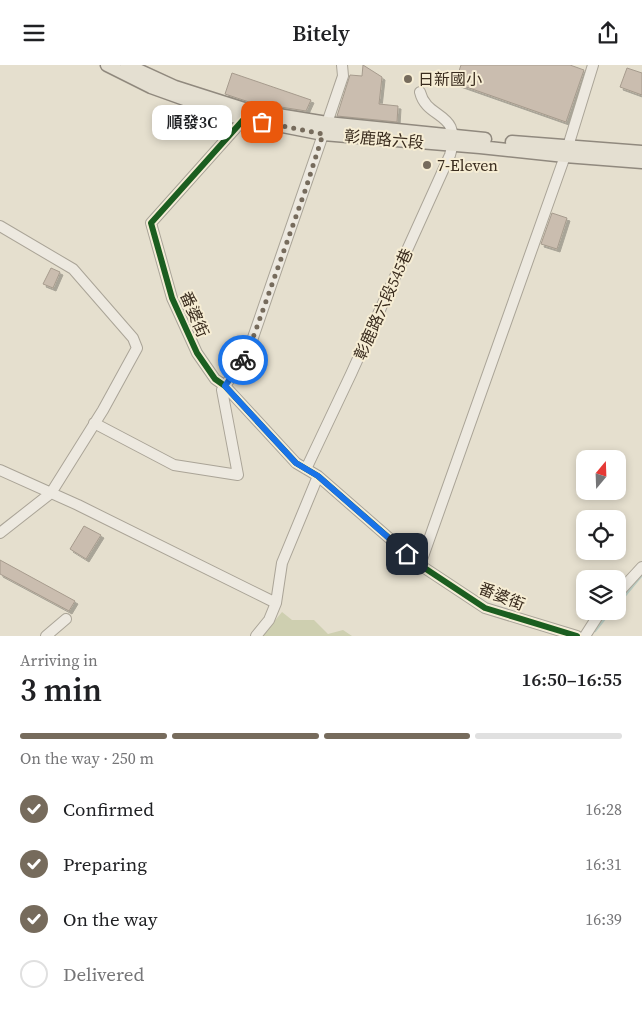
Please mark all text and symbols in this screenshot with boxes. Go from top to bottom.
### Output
text: Bitely [292,18,350,48]
icon: menu [20,19,48,47]
icon: share [594,19,622,47]
place label: 日新國小 [418,68,482,90]
marker: 日新國小 [402,73,414,85]
pin [241,101,283,143]
callout: 順發3C [152,105,232,139]
icon: bag [248,108,276,136]
text: 順發3C [167,111,217,133]
street label: 彰鹿路六段 [343,125,425,153]
place label: 7-Eleven [437,154,498,176]
marker: 7-Eleven [421,159,433,171]
street label: 彰鹿路六段545巷 [349,245,417,363]
street label: 番婆街 [175,288,215,340]
courier [218,335,268,385]
icon: bike [229,346,257,374]
north arrow [576,450,626,500]
map controls [576,450,626,620]
button: locate [576,510,626,560]
pin [386,533,428,575]
icon: home [393,540,421,568]
button: layers [576,570,626,620]
street label: 番婆街 [476,577,528,615]
text: Arriving in [20,649,98,671]
text: 16:50–16:55 [522,666,622,692]
text: 3 min [20,668,102,712]
text: On the way · 250 m [20,747,154,769]
icon: check [20,795,48,823]
text: Confirmed [63,796,154,822]
text: 16:28 [585,798,622,820]
icon: check [20,850,48,878]
text: Preparing [63,851,147,877]
text: 16:31 [585,853,622,875]
icon: check [20,905,48,933]
text: On the way [63,906,158,932]
text: 16:39 [585,908,622,930]
text: Delivered [63,961,144,987]

